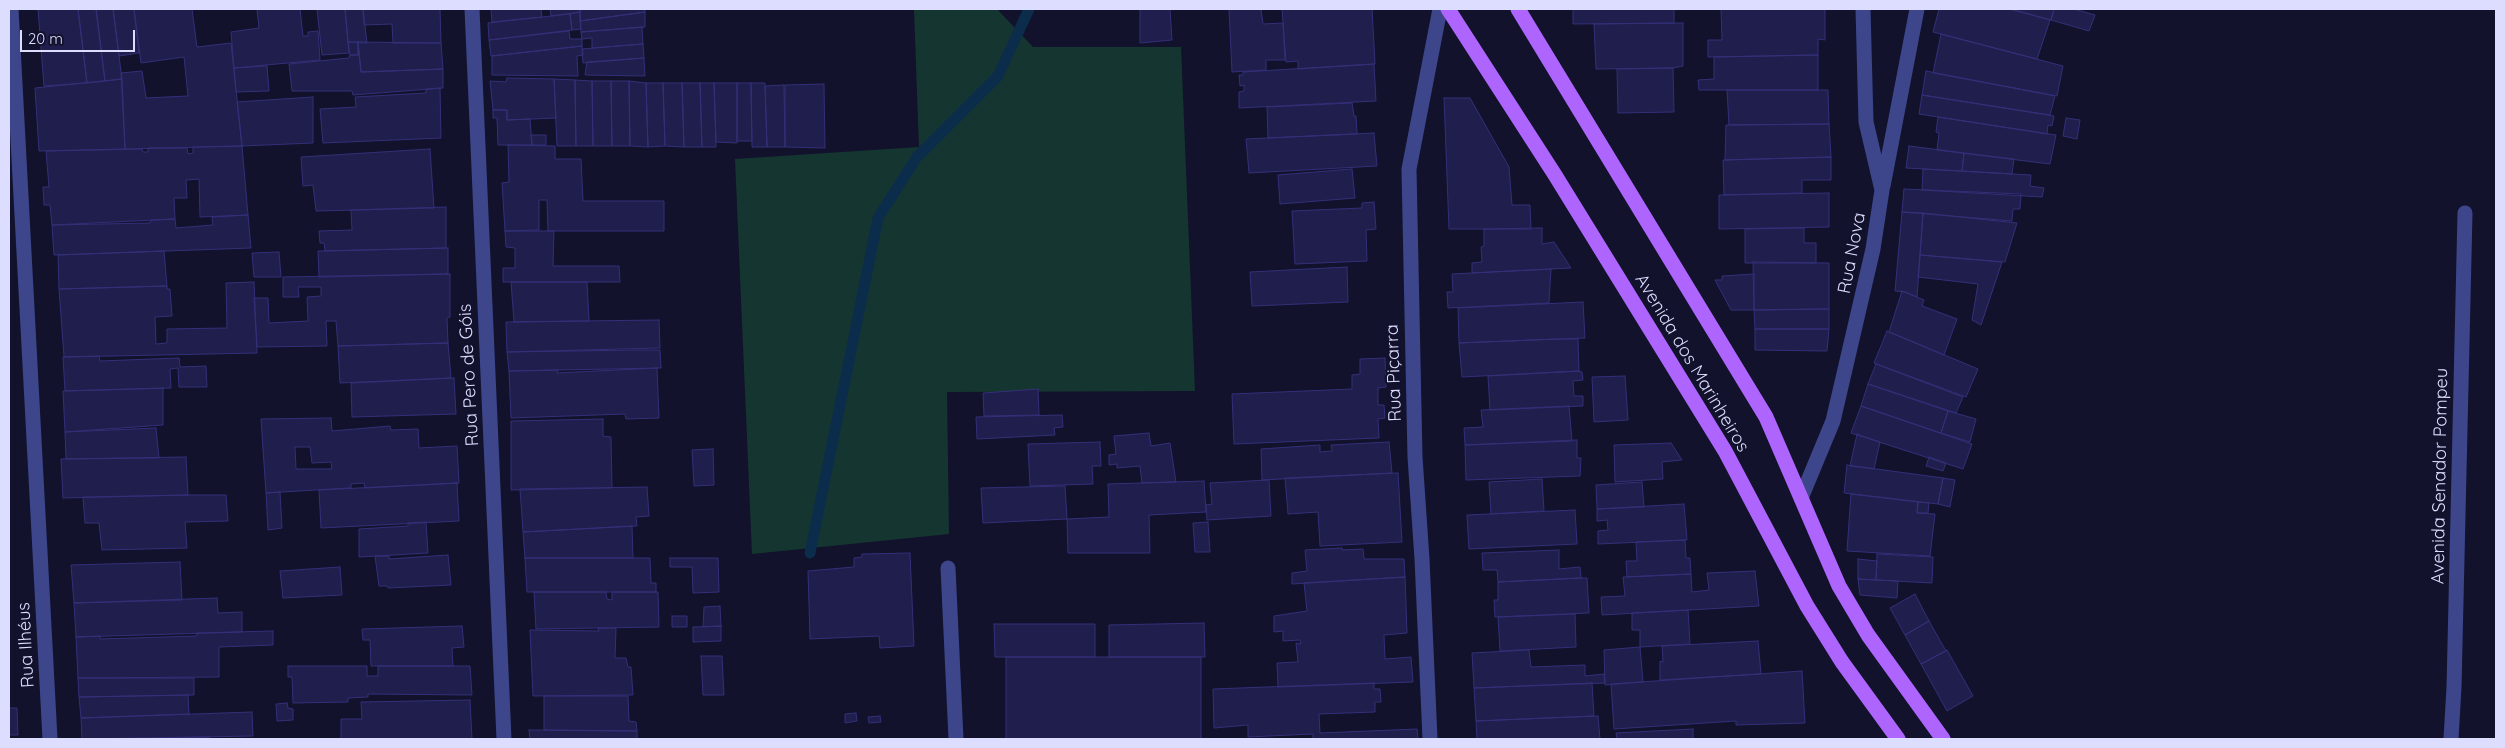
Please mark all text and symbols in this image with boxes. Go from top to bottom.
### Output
scale bar [22,20,138,52]
text: 20 m [28,29,63,48]
street label: Rua Nova [1834,211,1870,295]
street label: Avenida dos Marinheiros [1630,270,1754,456]
street label: Rua Pero de Góis [454,303,484,447]
street label: Rua Piçarra [1382,324,1406,422]
street label: Avenida Senador Pompeu [2427,368,2453,584]
street label: Rua Ilhéus [13,602,39,688]

